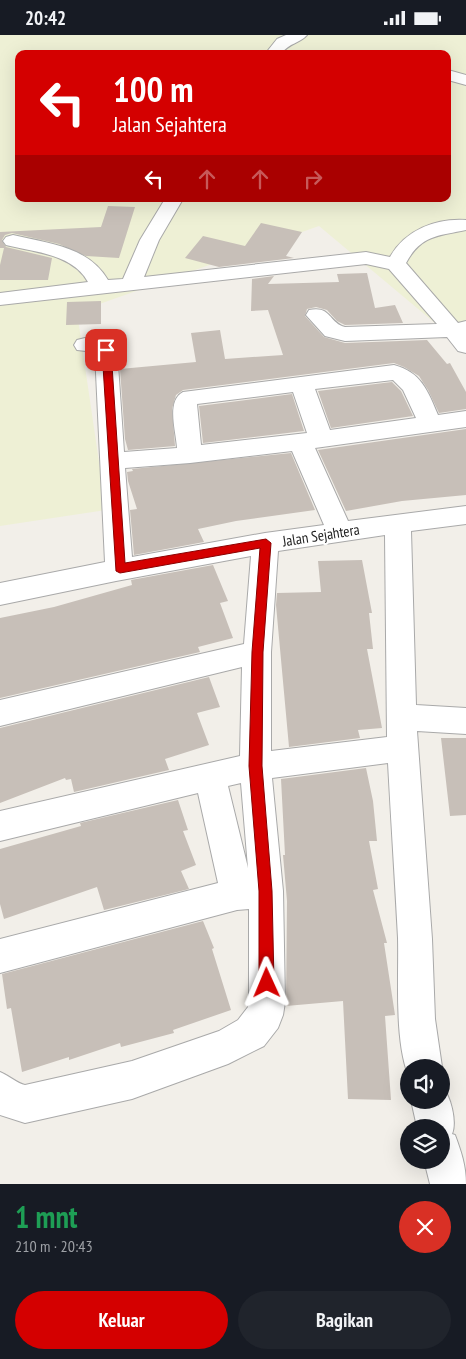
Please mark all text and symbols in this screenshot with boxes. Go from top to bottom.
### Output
text: 20:42 [25,6,66,30]
text: 100 m [113,66,194,112]
icon: left [30,70,95,135]
text: Jalan Sejahtera [113,110,227,138]
icon: left [140,165,168,193]
icon: ahead [193,165,221,193]
icon: ahead [246,165,274,193]
icon: right [299,165,327,193]
pin [85,329,127,371]
icon: arrive [92,336,120,364]
street label: Jalan Sejahtera [280,520,361,551]
position arrow [240,956,292,1008]
map controls [400,1059,450,1169]
button: sound [400,1059,450,1109]
button: layers [400,1119,450,1169]
text: 1 mnt [15,1197,78,1236]
button: close [399,1201,451,1253]
text: 210 m · 20:43 [15,1236,93,1256]
button: Keluar [15,1291,228,1349]
button: Bagikan [238,1291,451,1349]

